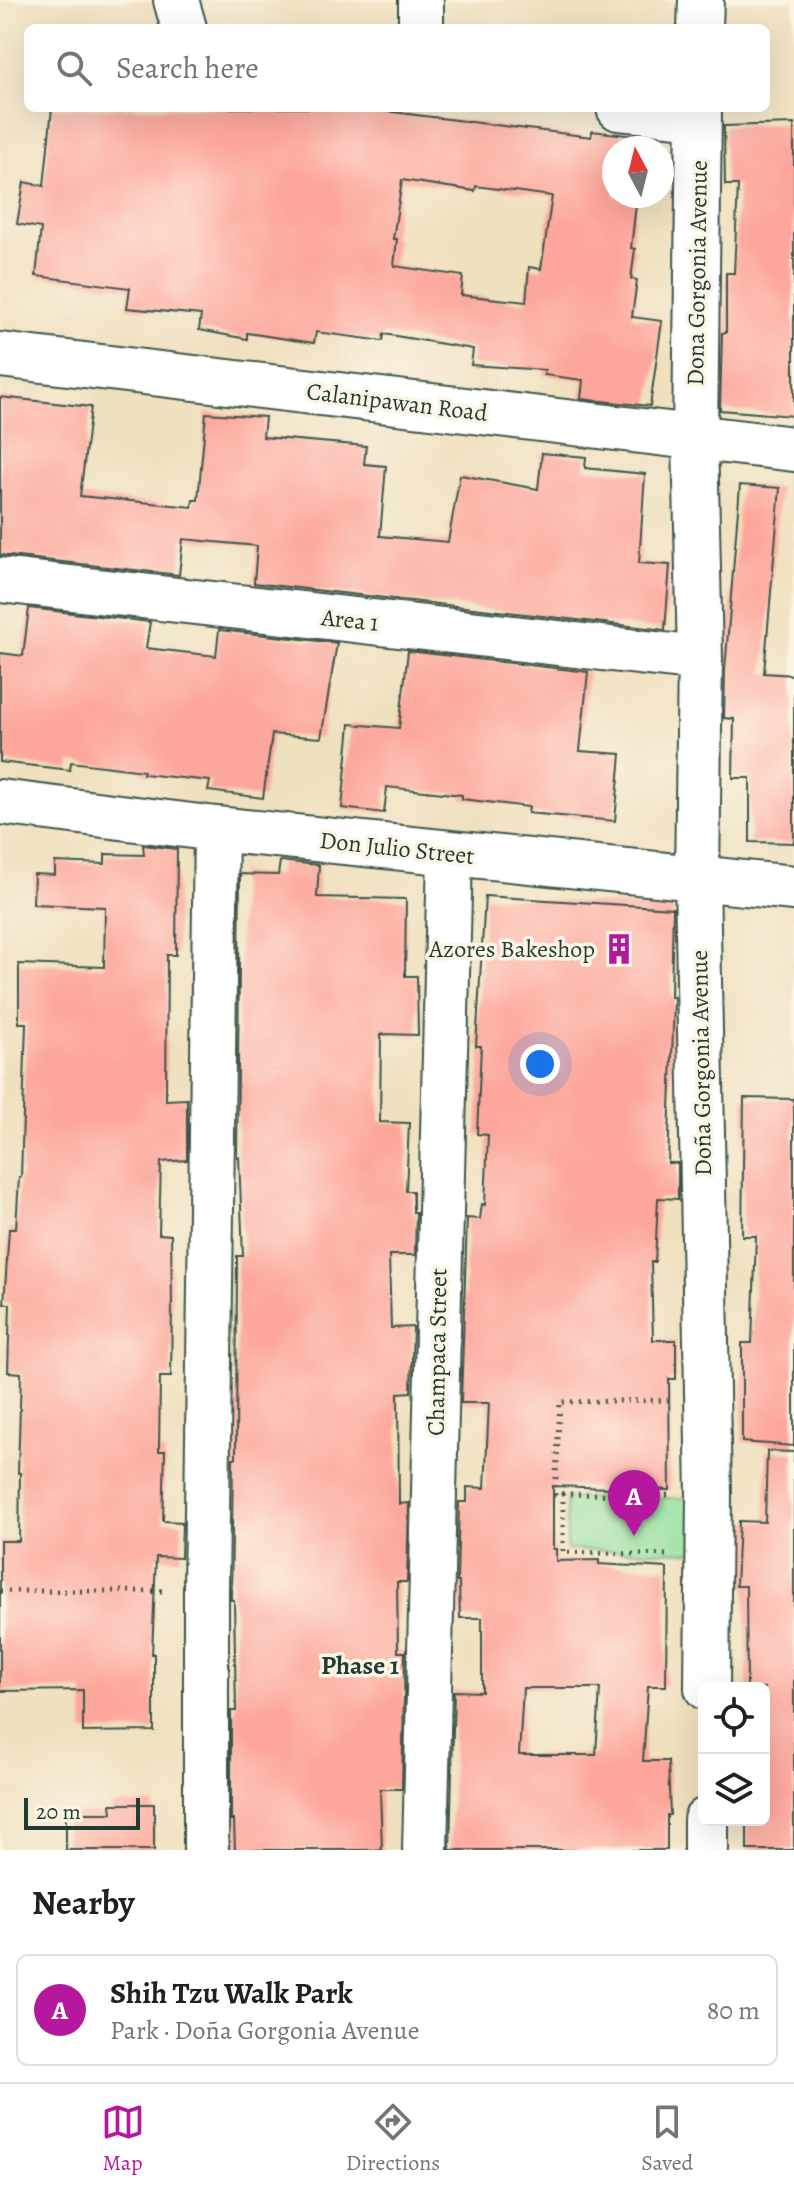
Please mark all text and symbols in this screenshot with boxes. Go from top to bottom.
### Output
search box [24,24,770,112]
icon: search [52,46,96,90]
text: Search here [116,48,259,88]
north arrow [602,136,674,208]
street label: Dona Gorgonia Avenue [679,160,715,386]
street label: Calanipawan Road [305,375,489,429]
street label: Area 1 [319,601,380,639]
street label: Don Julio Street [318,824,476,872]
building icon: Azores Bakeshop [602,932,636,966]
place label: Azores Bakeshop [428,933,595,965]
street label: Doña Gorgonia Avenue [683,950,719,1176]
your location [520,1044,560,1084]
street label: Champaca Street [420,1268,454,1436]
pin: A [608,1470,660,1536]
district label: Phase 1 [321,1648,399,1683]
map controls [698,1682,770,1826]
button: locate [698,1682,770,1754]
button: layers [698,1754,770,1826]
scale bar [24,1794,140,1830]
text: 20 m [36,1797,81,1827]
text: Nearby [32,1879,135,1926]
text: Shih Tzu Walk Park [110,1973,353,2013]
text: A [52,1993,68,2028]
text: 80 m [707,1993,760,2028]
text: Park · Doña Gorgonia Avenue [110,2013,419,2048]
tab: Map [101,2100,145,2178]
tab: Directions [346,2100,440,2178]
tab: Saved [641,2100,693,2178]

